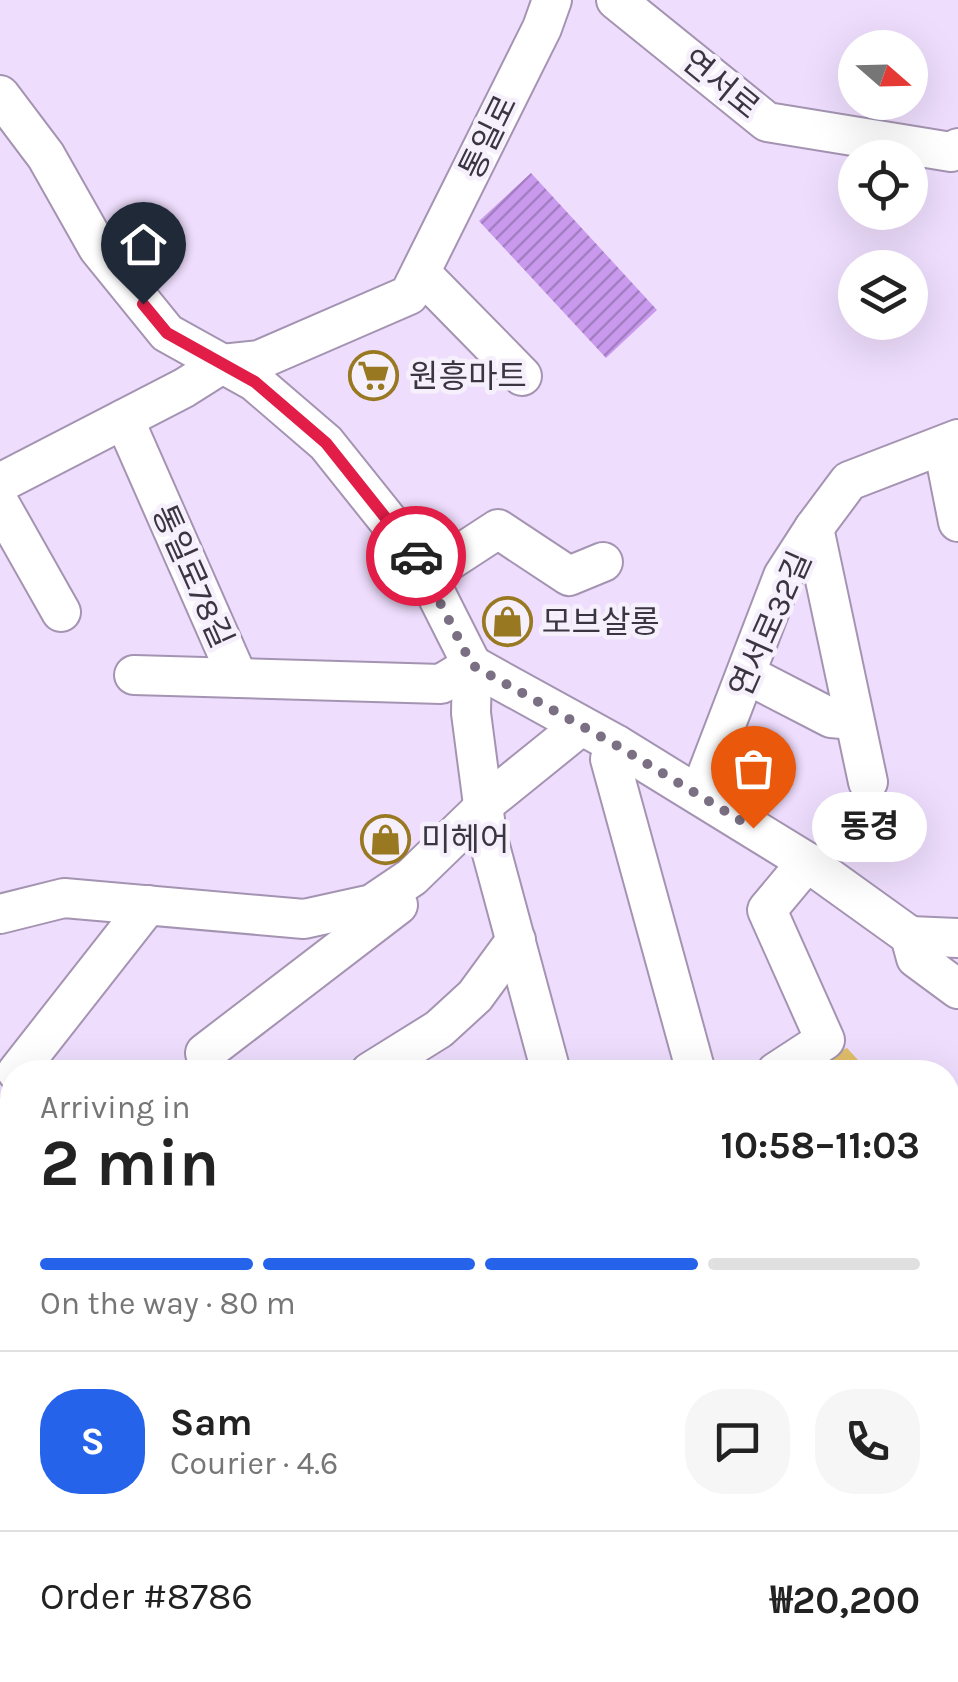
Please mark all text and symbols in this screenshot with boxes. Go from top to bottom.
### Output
north arrow [838,30,928,120]
map controls [838,30,928,340]
street label: 연서로 [675,42,767,127]
street label: 통일로 [452,89,524,185]
button: locate [838,140,928,230]
pin [101,202,186,305]
icon: home [116,217,171,272]
button: layers [838,250,928,340]
supermarket icon: 원흥마트 [348,350,400,402]
place label: 원흥마트 [409,358,527,395]
street label: 통일로78길 [145,499,240,653]
courier [366,506,466,606]
icon: car [389,529,444,584]
street label: 연서로32길 [722,546,819,703]
shop icon: 모브살롱 [481,596,533,648]
place label: 모브살롱 [542,604,660,641]
pin [711,726,796,829]
icon: bag [726,741,781,796]
callout: 동경 [813,793,928,863]
text: 동경 [840,808,899,845]
shop icon: 미헤어 [360,813,412,865]
place label: 미헤어 [421,821,509,858]
text: Arriving in [40,1089,191,1126]
text: 10:58–11:03 [721,1123,920,1168]
text: 2 min [40,1125,219,1201]
text: On the way · 80 m [40,1285,296,1322]
button: chat [685,1389,790,1494]
button: phone [815,1389,920,1494]
text: Sam [170,1400,253,1445]
text: S [80,1419,105,1464]
text: Courier · 4.6 [170,1445,338,1482]
text: Order #8786 [40,1574,253,1619]
text: ₩20,200 [770,1578,920,1623]

